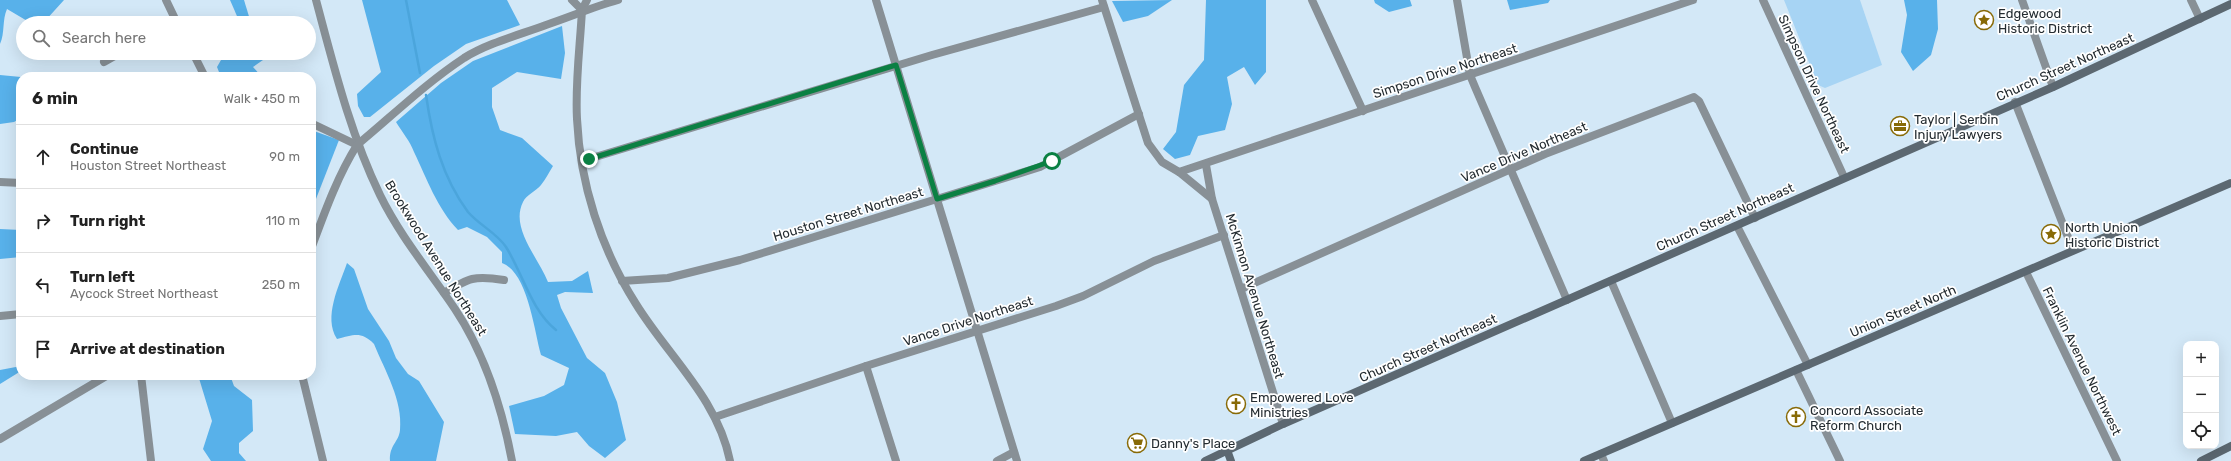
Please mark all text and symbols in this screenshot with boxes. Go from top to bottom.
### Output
place label: Edgewood Historic District [1998,6,2092,36]
place icon: Edgewood Historic District [1973,9,1995,31]
street label: Simpson Drive Northeast [1775,13,1853,155]
search box [16,16,316,60]
icon: search [30,27,52,49]
text: Search here [62,29,146,47]
street label: Church Street Northeast [1994,30,2136,104]
street label: Simpson Drive Northeast [1371,41,1519,101]
text: 6 min [32,88,78,108]
text: Walk · 450 m [224,91,300,106]
place label: Taylor | Serbin Injury Lawyers [1914,112,2003,142]
office icon: Taylor | Serbin Injury Lawyers [1889,115,1911,137]
street label: Vance Drive Northeast [1459,119,1589,185]
text: Continue [70,140,139,158]
icon: ahead [32,146,54,168]
text: 90 m [269,149,300,164]
route end [580,150,598,168]
route start [1043,152,1061,170]
text: Houston Street Northeast [70,158,226,173]
street label: Brookwood Avenue Northeast [382,178,490,338]
street label: Church Street Northeast [1654,180,1796,254]
street label: Houston Street Northeast [771,184,925,244]
icon: right [32,210,54,232]
text: Turn right [70,212,145,230]
street label: McKinnon Avenue Northeast [1223,212,1287,380]
text: 110 m [266,213,300,228]
place label: North Union Historic District [2065,220,2159,250]
place icon: North Union Historic District [2040,223,2062,245]
text: Turn left [70,268,135,286]
icon: left [32,274,54,296]
text: 250 m [262,277,300,292]
street label: Union Street North [1848,282,1958,340]
street label: Franklin Avenue Northwest [2039,284,2125,438]
text: Aycock Street Northeast [70,286,218,301]
street label: Vance Drive Northeast [901,293,1035,349]
street label: Church Street Northeast [1357,311,1499,385]
icon: arrive [32,338,54,360]
text: Arrive at destination [70,340,225,358]
map controls [2183,341,2219,449]
button: + [2183,341,2219,377]
button: − [2183,377,2219,413]
place label: Empowered Love Ministries [1250,390,1354,420]
church icon: Empowered Love Ministries [1225,393,1247,415]
place label: Concord Associate Reform Church [1810,403,1923,433]
church icon: Concord Associate Reform Church [1785,406,1807,428]
button: locate [2183,413,2219,449]
supermarket icon: Danny's Place [1126,432,1148,454]
place label: Danny's Place [1151,436,1235,451]

